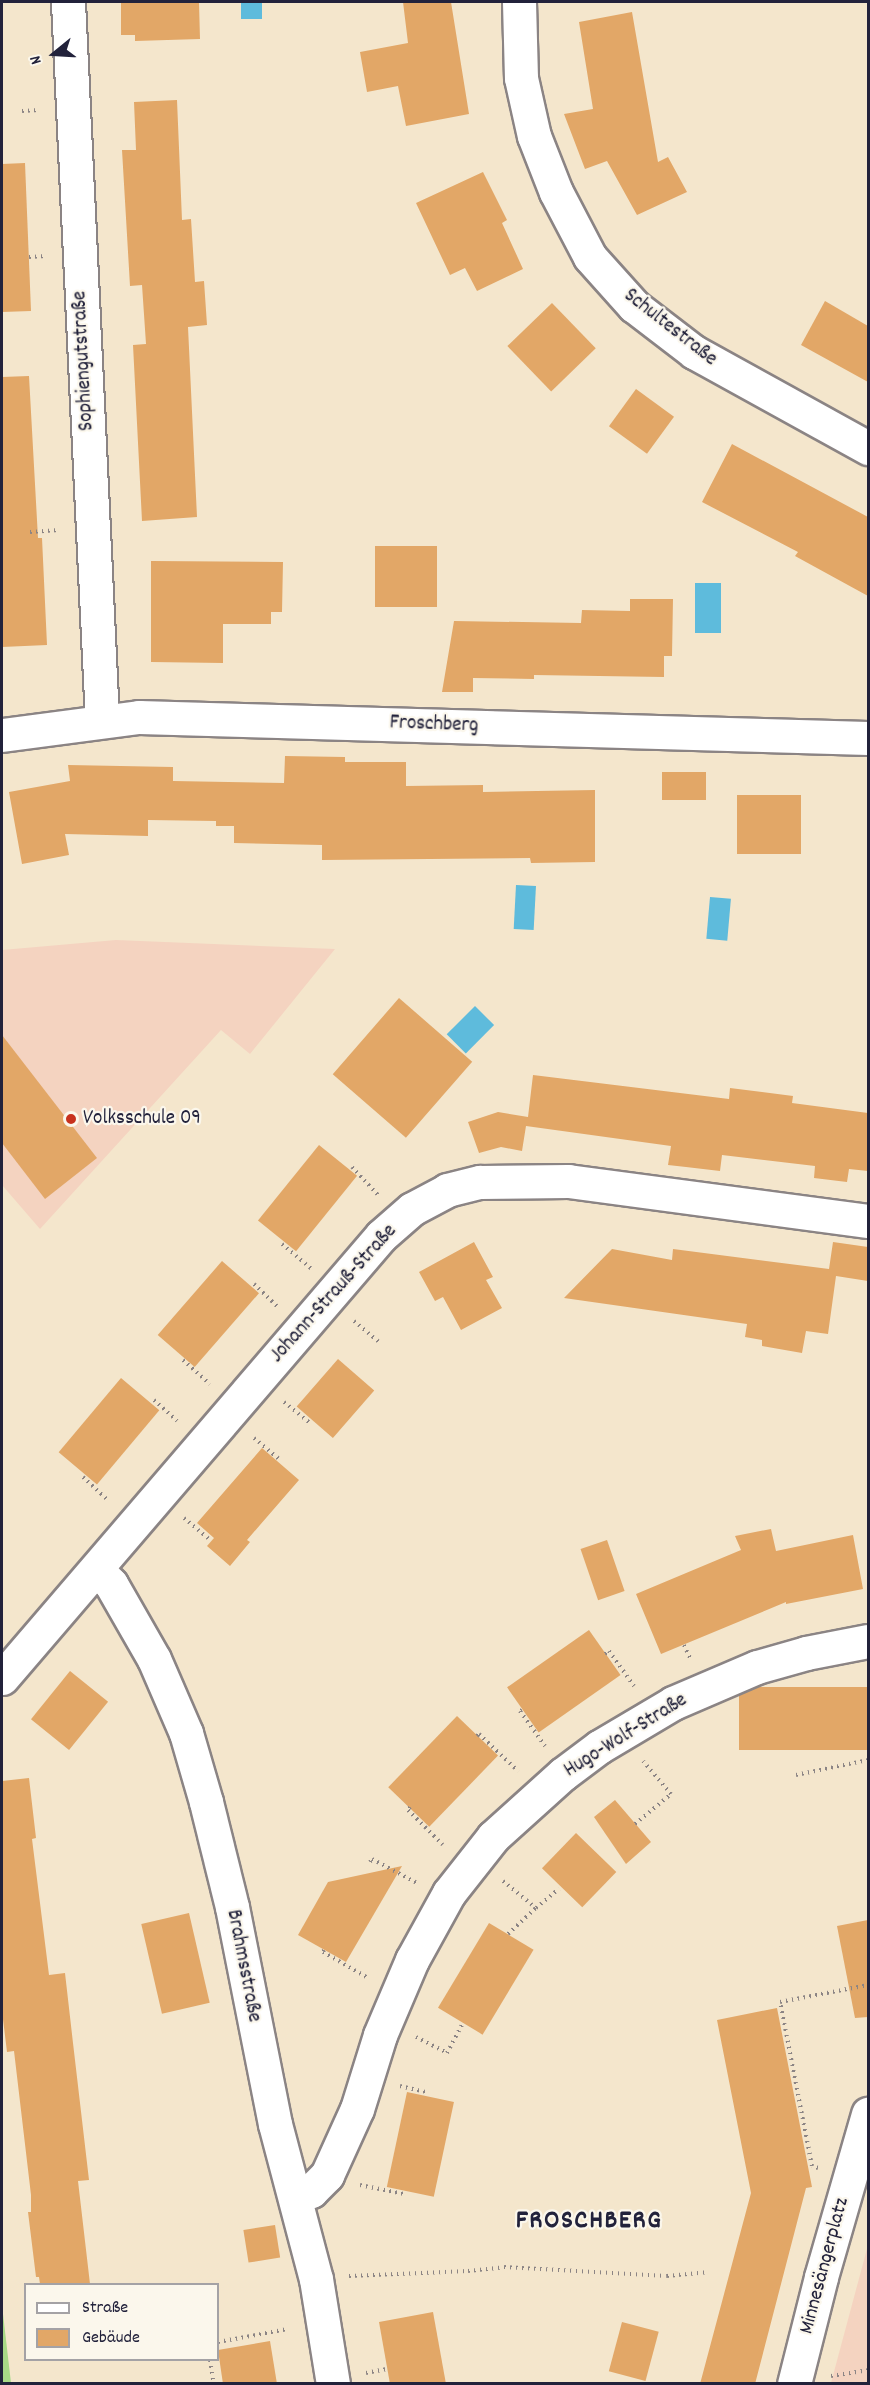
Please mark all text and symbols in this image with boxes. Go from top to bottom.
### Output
north arrow [24,24,84,84]
text: N [24,52,49,67]
street label: Schultestraße [618,284,722,372]
street label: Sophiengutstraße [68,290,100,432]
street label: Froschberg [389,711,479,739]
place label: Volksschule 09 [83,1106,201,1132]
marker: Volksschule 09 [64,1112,78,1126]
street label: Johann-Strauß-Straße [265,1220,403,1368]
street label: Hugo-Wolf-Straße [560,1688,692,1784]
street label: Brahmsstraße [220,1908,266,2024]
street label: Minnesängerplatz [795,2195,855,2337]
district label: FROSCHBERG [516,2206,662,2238]
legend [24,2283,219,2361]
text: Straße [82,2296,128,2321]
text: Gebäude [82,2326,140,2351]

